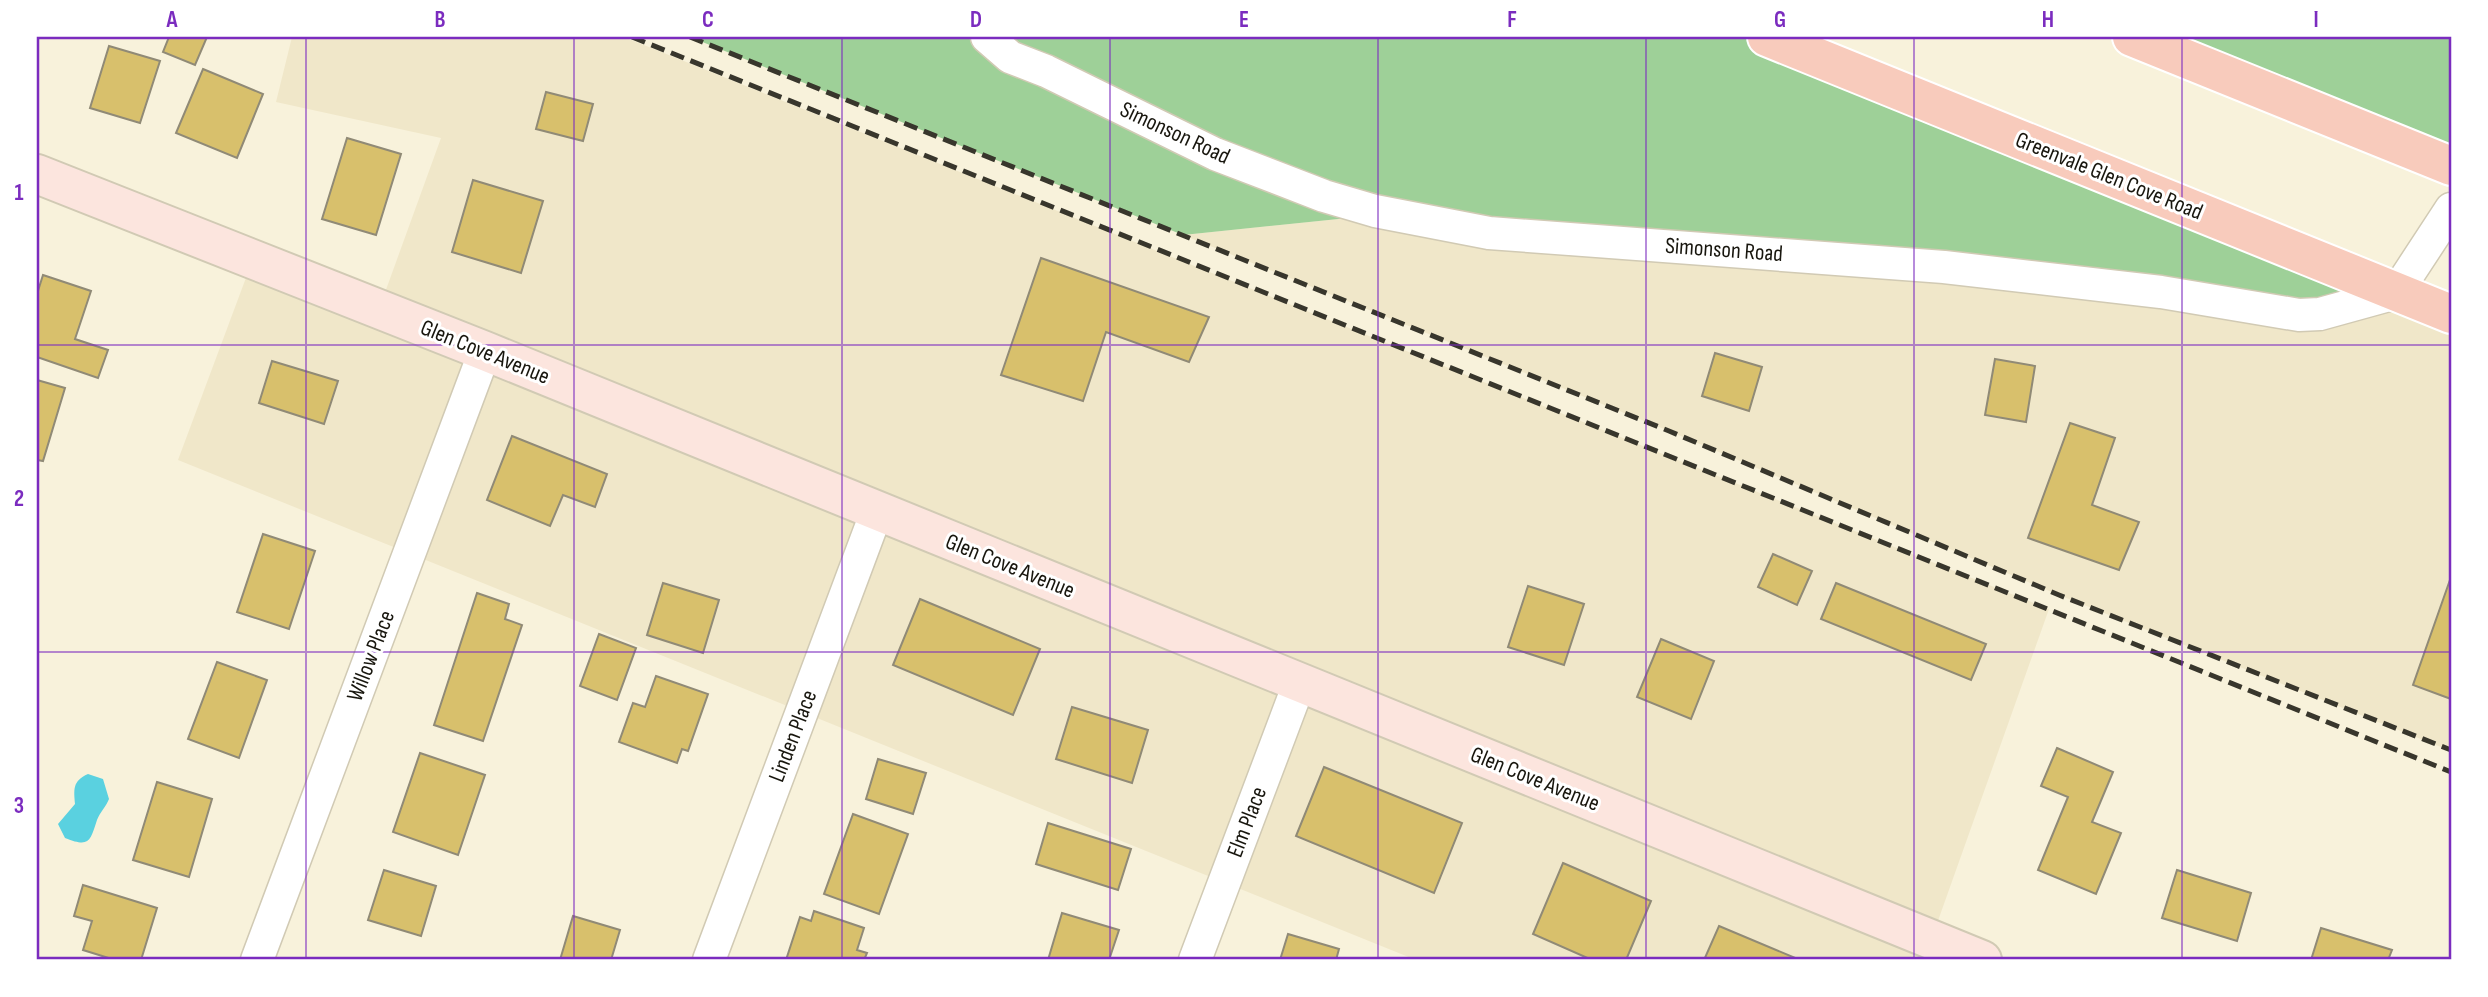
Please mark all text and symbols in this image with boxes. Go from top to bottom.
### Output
text: A [166,6,179,34]
text: B [435,6,446,34]
text: C [702,6,714,34]
text: D [970,6,982,34]
text: E [1239,6,1249,34]
text: F [1507,6,1517,34]
text: G [1774,6,1786,34]
text: H [2042,6,2054,34]
text: I [2313,6,2319,34]
street label: Simonson Road [1116,95,1234,171]
street label: Greenvale Glen Cove Road [2011,126,2207,226]
text: 1 [14,179,24,207]
street label: Simonson Road [1664,232,1784,268]
street label: Glen Cove Avenue [416,313,554,391]
text: 2 [14,485,24,513]
street label: Glen Cove Avenue [941,527,1079,605]
street label: Willow Place [341,607,401,705]
street label: Linden Place [763,686,823,786]
street label: Glen Cove Avenue [1466,740,1604,818]
street label: Elm Place [1221,783,1273,861]
text: 3 [14,792,24,820]

